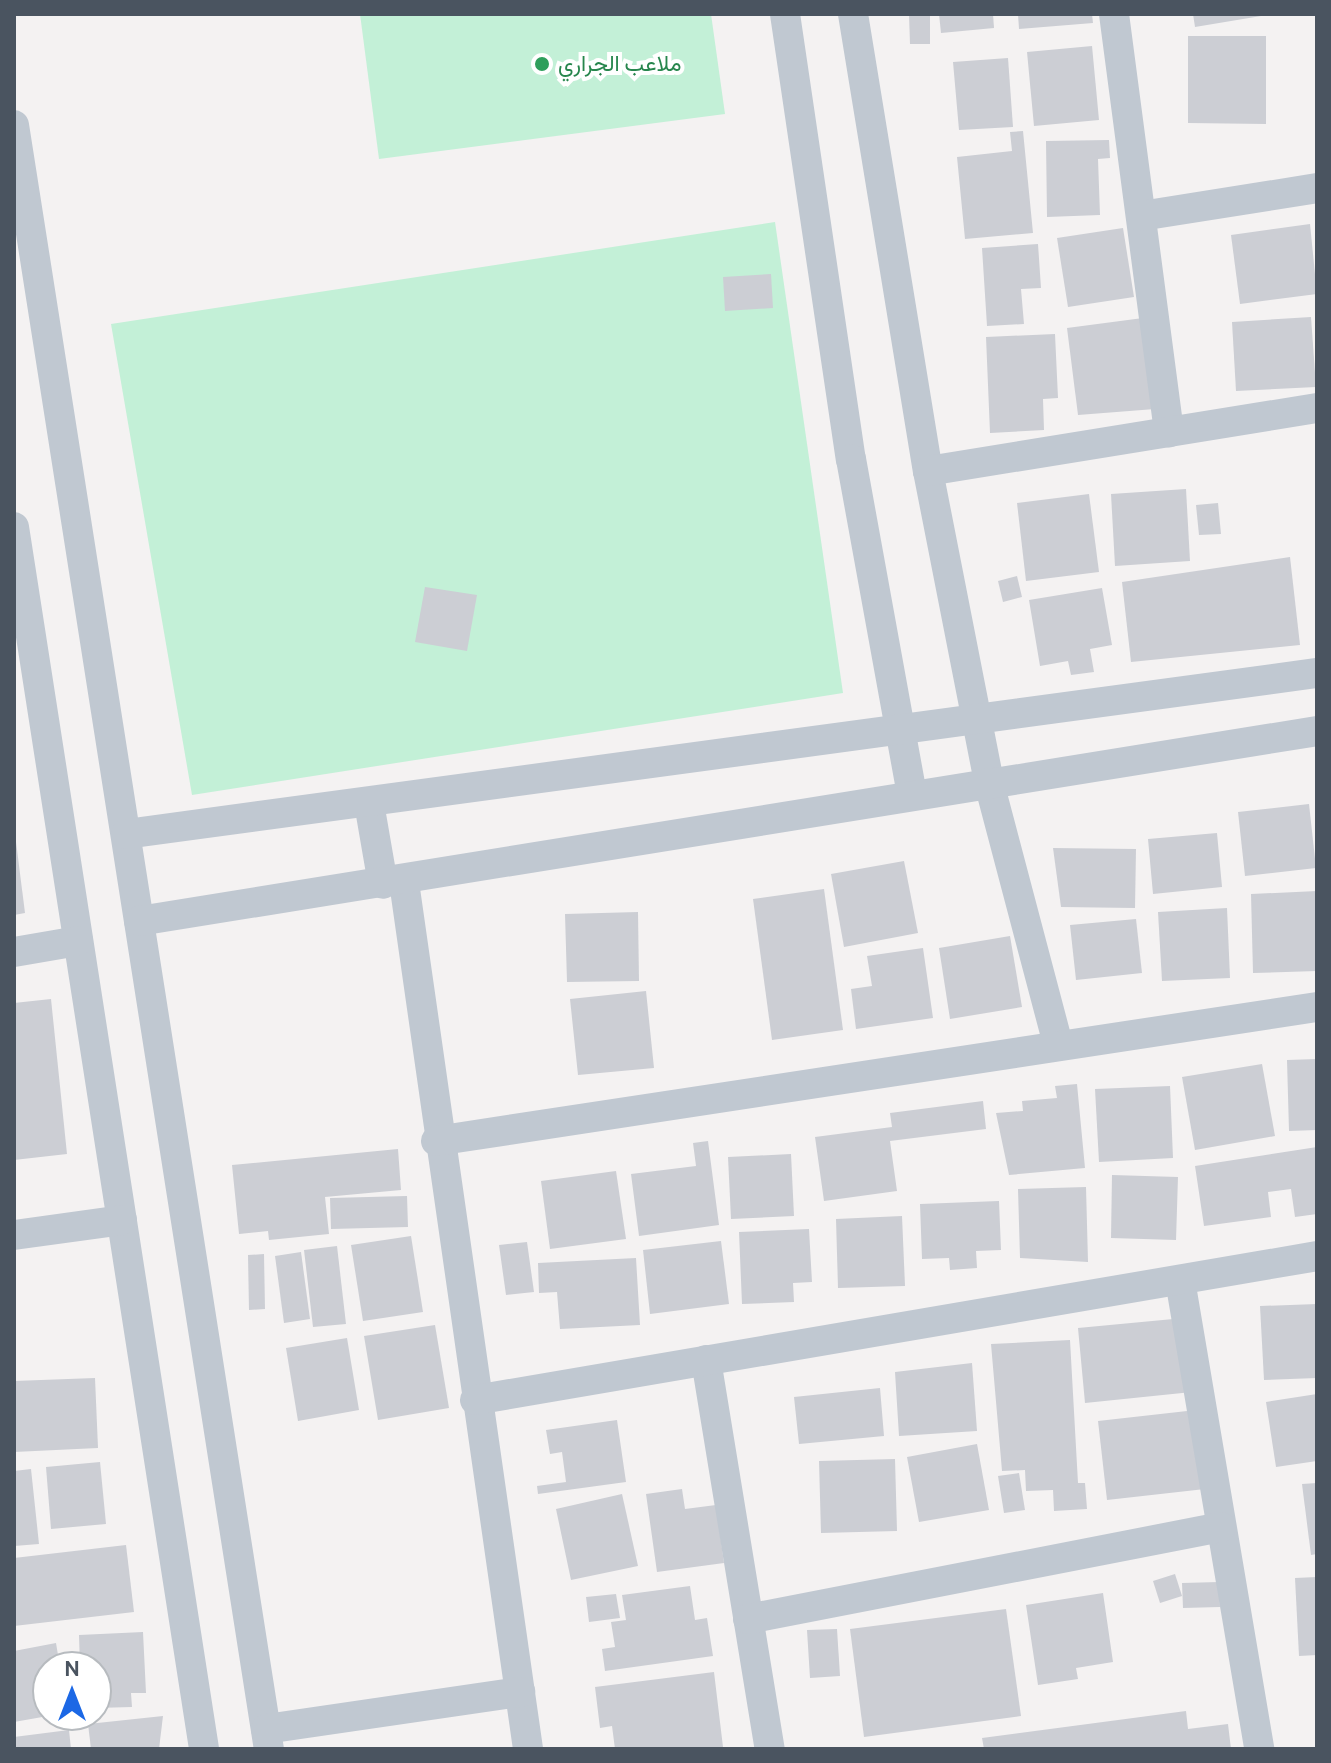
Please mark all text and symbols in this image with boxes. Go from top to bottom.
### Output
place label: ملاعب الجراري [558,51,681,77]
marker: ملاعب الجراري [533,55,551,73]
north arrow [32,1651,112,1731]
text: N [64,1655,80,1682]

